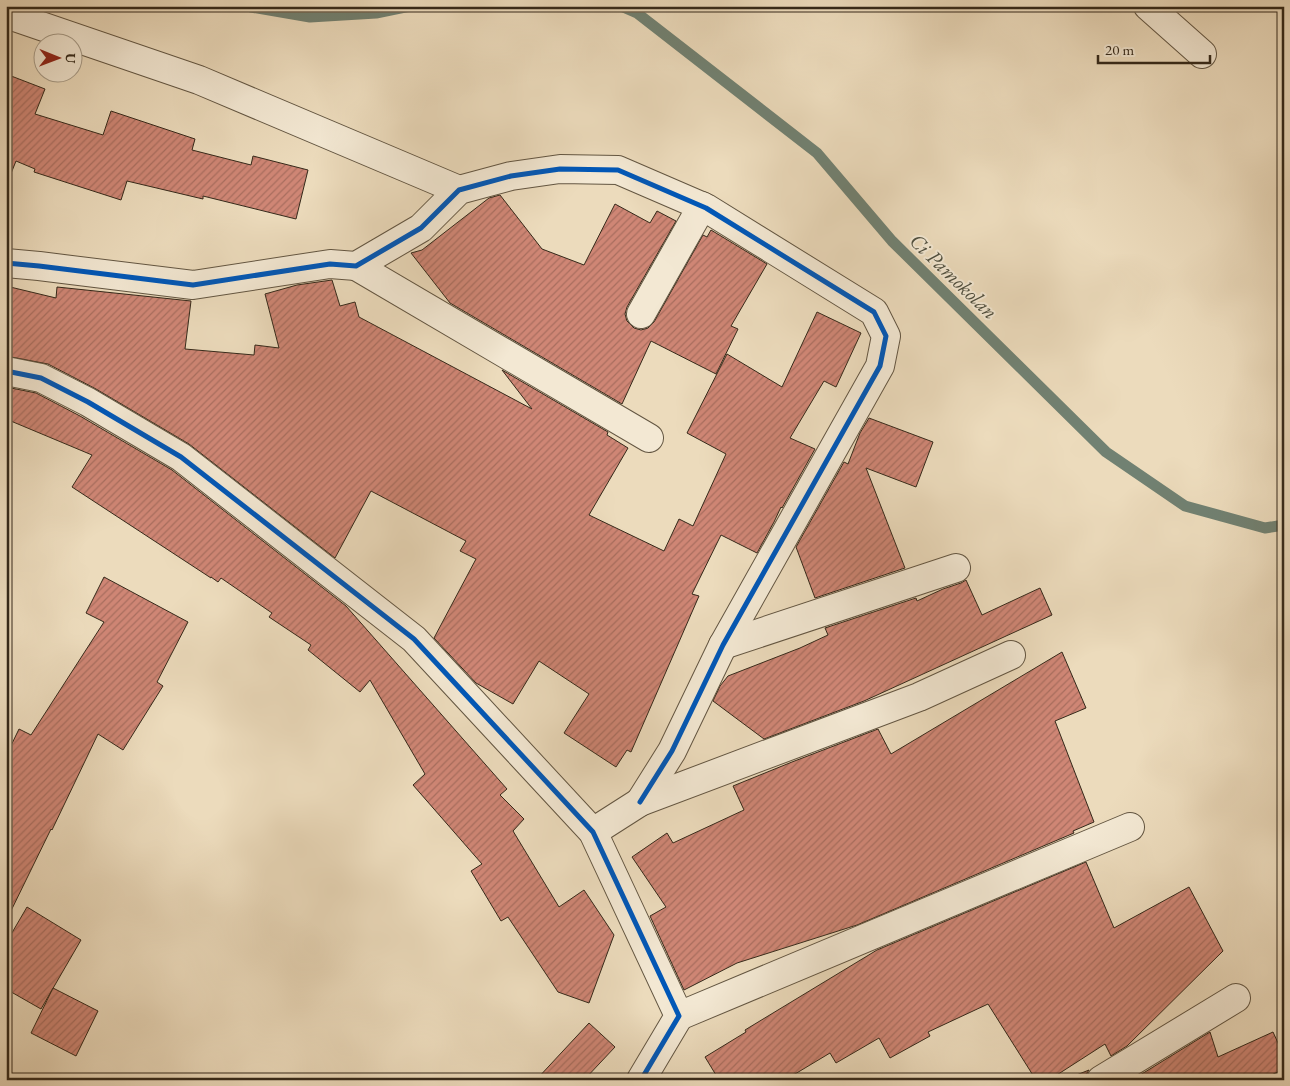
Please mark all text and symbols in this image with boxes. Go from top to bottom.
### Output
north arrow [32,32,82,82]
scale bar [1098,32,1210,64]
text: 20 m [1105,40,1134,59]
text: U [62,53,80,64]
water label: Ci Pamokolan [904,227,1004,325]

